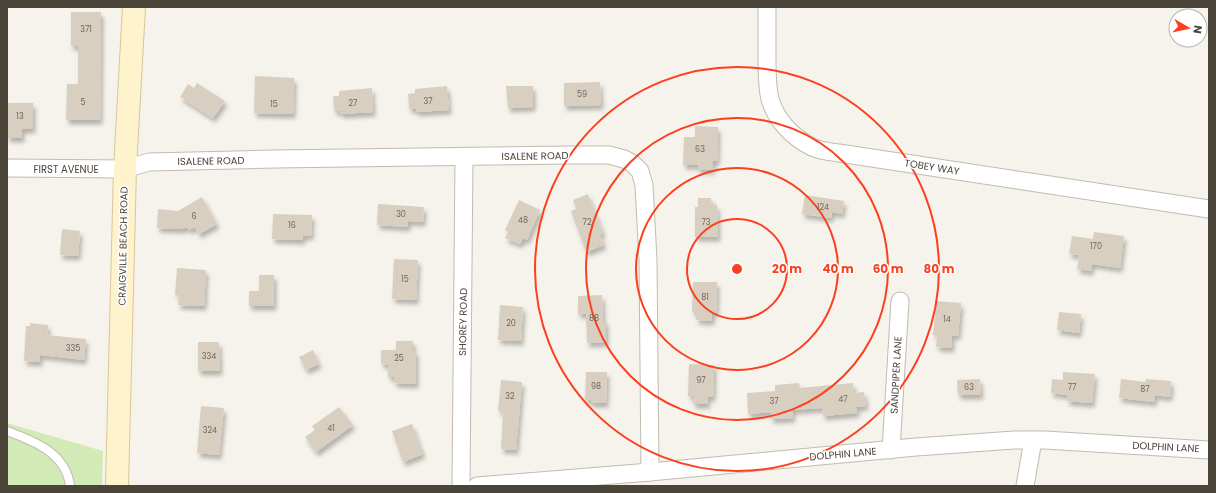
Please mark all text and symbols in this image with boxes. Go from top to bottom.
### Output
north arrow [1168,8,1208,48]
house number: 371 [80,24,92,35]
text: N [1189,24,1206,35]
house number: 59 [577,89,587,100]
house number: 37 [423,96,433,107]
house number: 5 [80,97,86,108]
house number: 27 [349,98,358,109]
house number: 15 [270,99,278,110]
house number: 13 [16,111,24,122]
house number: 63 [695,144,705,155]
street label: ISALENE ROAD [501,148,569,164]
street label: ISALENE ROAD [177,153,245,169]
street label: TOBEY WAY [903,155,961,179]
street label: FIRST AVENUE [33,162,99,177]
street label: CRAIGVILLE BEACH ROAD [114,186,132,306]
house number: 124 [817,202,829,213]
house number: 30 [396,209,406,220]
house number: 6 [191,211,197,222]
house number: 48 [518,215,528,226]
house number: 72 [583,217,592,228]
house number: 73 [701,217,711,228]
house number: 16 [288,220,296,231]
house number: 170 [1090,241,1102,252]
text: 20 m [772,260,802,277]
text: 40 m [822,260,854,277]
text: 60 m [873,260,904,277]
text: 80 m [924,260,955,277]
centre of rings [730,262,744,276]
house number: 15 [401,274,409,285]
street label: SHOREY ROAD [455,288,471,356]
house number: 81 [701,292,709,303]
house number: 88 [589,313,599,324]
house number: 14 [943,314,951,325]
house number: 20 [506,318,516,329]
street label: SANDPIPER LANE [886,336,906,414]
house number: 335 [66,343,80,354]
house number: 334 [202,351,216,362]
house number: 25 [394,353,404,364]
house number: 97 [696,375,706,386]
house number: 98 [591,381,601,392]
house number: 63 [964,382,974,393]
house number: 77 [1068,382,1077,393]
house number: 87 [1140,384,1150,395]
house number: 32 [505,391,515,402]
house number: 47 [838,394,848,405]
house number: 37 [769,396,779,407]
house number: 41 [327,423,335,434]
house number: 324 [203,425,217,436]
street label: DOLPHIN LANE [1132,438,1200,456]
street label: DOLPHIN LANE [809,444,877,464]

